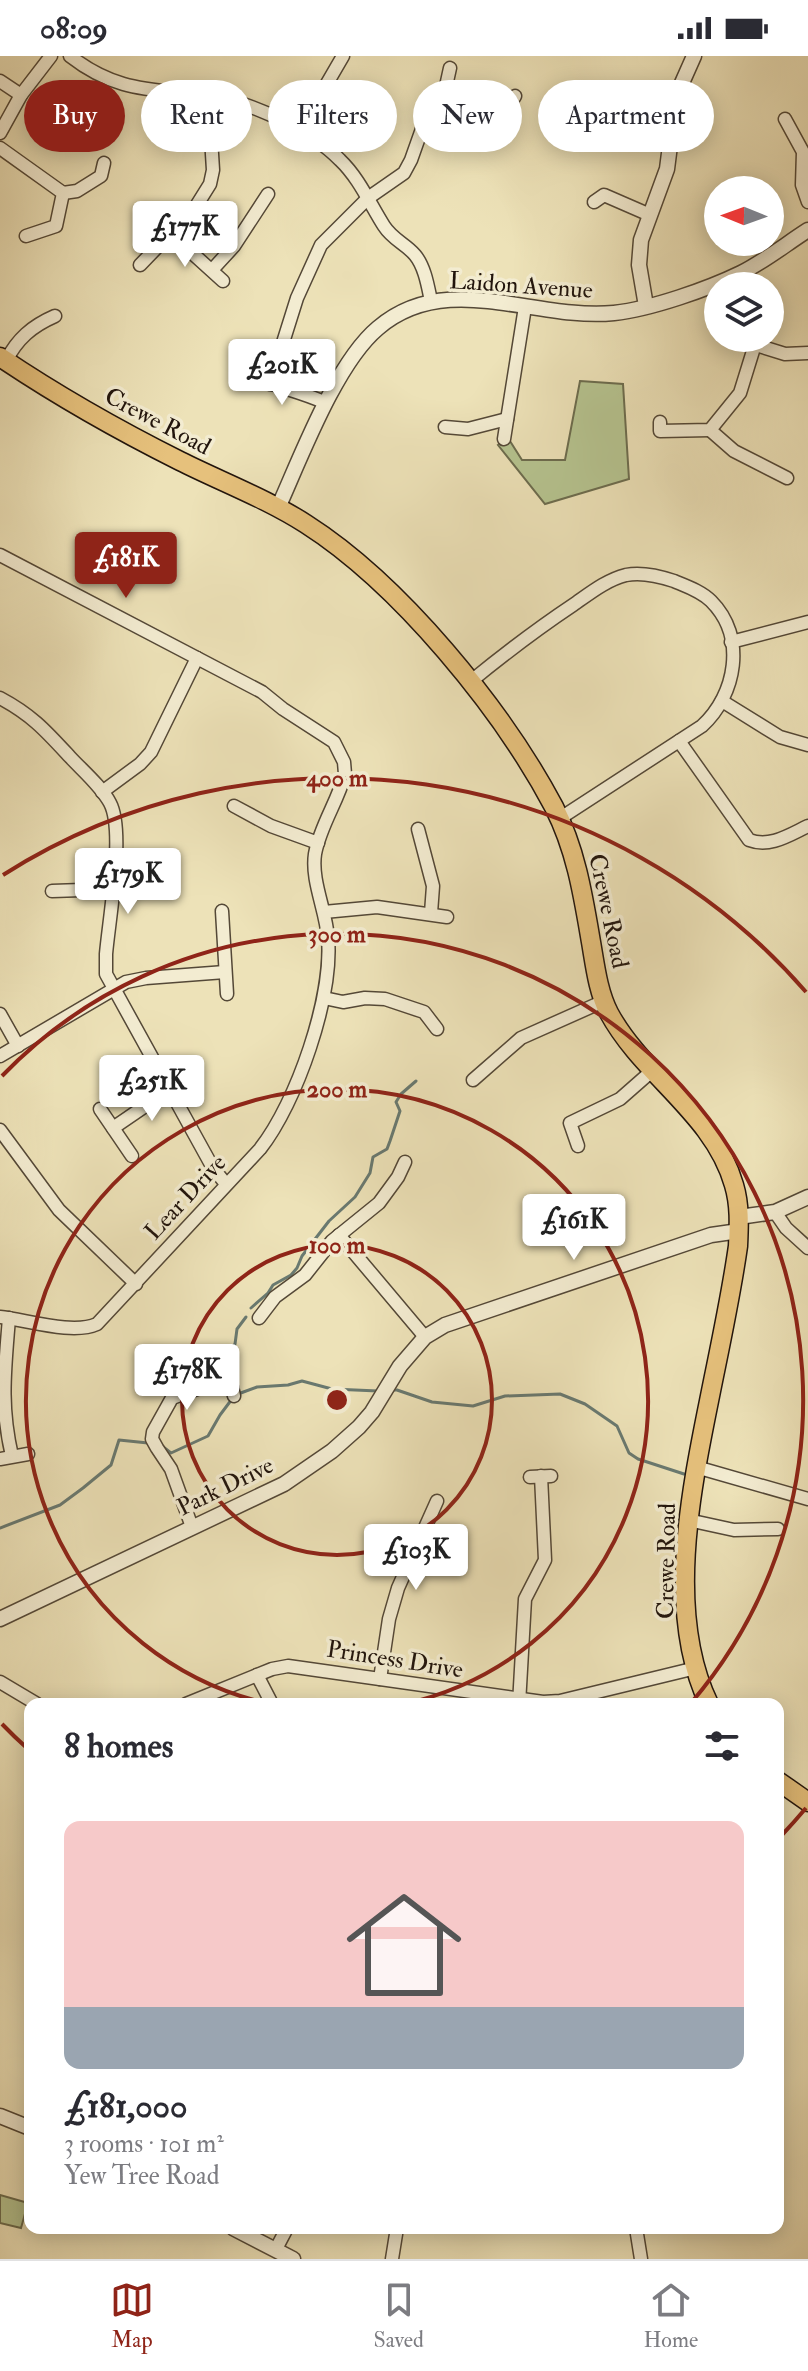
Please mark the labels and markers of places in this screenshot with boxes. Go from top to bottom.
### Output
pin: £177K [129,201,241,269]
pin: £201K [226,339,338,407]
pin: £181K [70,532,182,600]
pin: £179K [72,848,184,916]
pin: £251K [96,1055,208,1123]
pin: £161K [518,1194,630,1262]
pin: £178K [131,1344,243,1412]
centre of rings [323,1386,351,1414]
pin: £103K [360,1524,472,1592]

